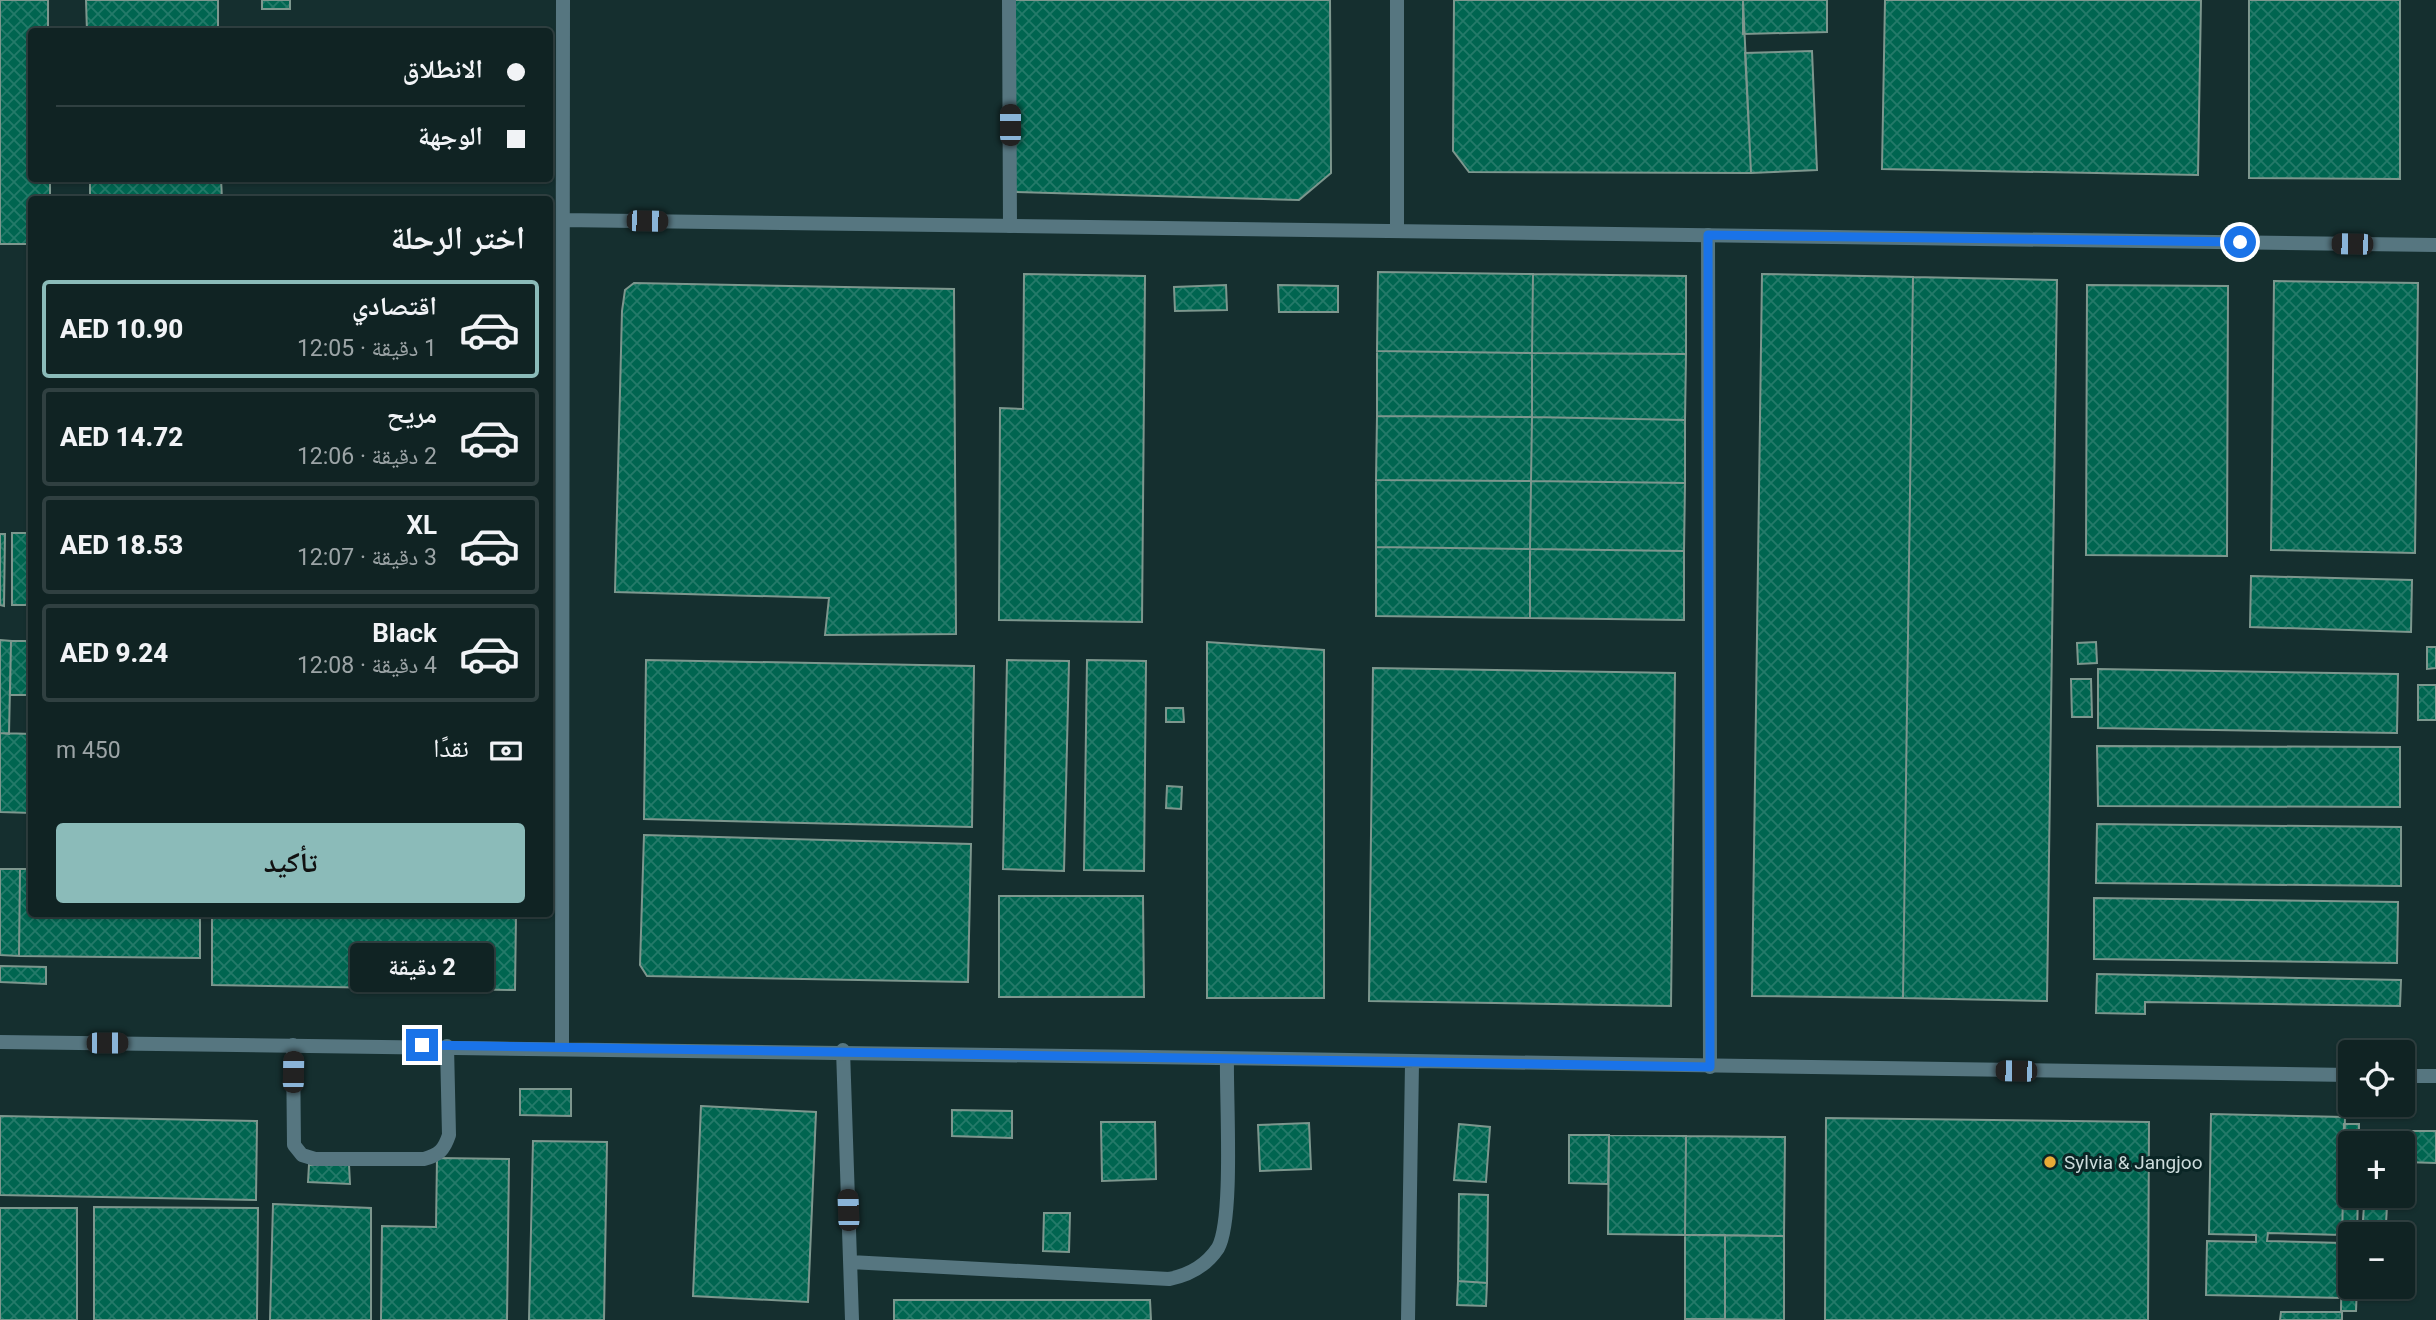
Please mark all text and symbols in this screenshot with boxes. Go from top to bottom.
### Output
text: الانطلاق [403,54,483,84]
car [1000,104,1021,146]
text: الوجهة [418,121,483,151]
car [626,210,669,232]
text: اختر الرحلة [391,219,525,257]
route start [2224,226,2256,258]
car [2331,233,2374,255]
text: اقتصادي [352,291,437,321]
icon: car [458,298,521,361]
text: AED 10.90 [60,314,183,344]
text: 1 دقيقة · 12:05 [297,335,437,362]
text: مريح [387,399,437,429]
icon: car [458,406,521,469]
text: AED 14.72 [60,422,183,452]
text: 2 دقيقة · 12:06 [297,443,437,470]
text: XL [406,510,437,540]
icon: car [458,514,521,577]
text: AED 18.53 [60,530,183,560]
text: 3 دقيقة · 12:07 [297,544,437,571]
text: Black [372,618,437,648]
icon: car [458,622,521,685]
text: AED 9.24 [60,638,168,668]
text: 4 دقيقة · 12:08 [297,652,437,679]
icon: cash [487,732,525,770]
text: نقدًا [433,733,469,763]
text: 450 m [56,737,121,764]
button: تأكيد [56,823,525,903]
callout: 2 دقيقة [350,944,494,992]
text: 2 دقيقة [388,954,456,981]
route end [406,1029,438,1061]
car [87,1033,129,1054]
map controls [2338,1040,2415,1299]
button: locate [2338,1040,2415,1117]
car [283,1051,304,1093]
car [1995,1060,2038,1082]
button: + [2338,1131,2415,1208]
place label: Sylvia & Jangjoo [2064,1151,2203,1174]
marker: Sylvia & Jangjoo [2042,1154,2058,1170]
car [837,1189,860,1231]
button: − [2338,1222,2415,1299]

